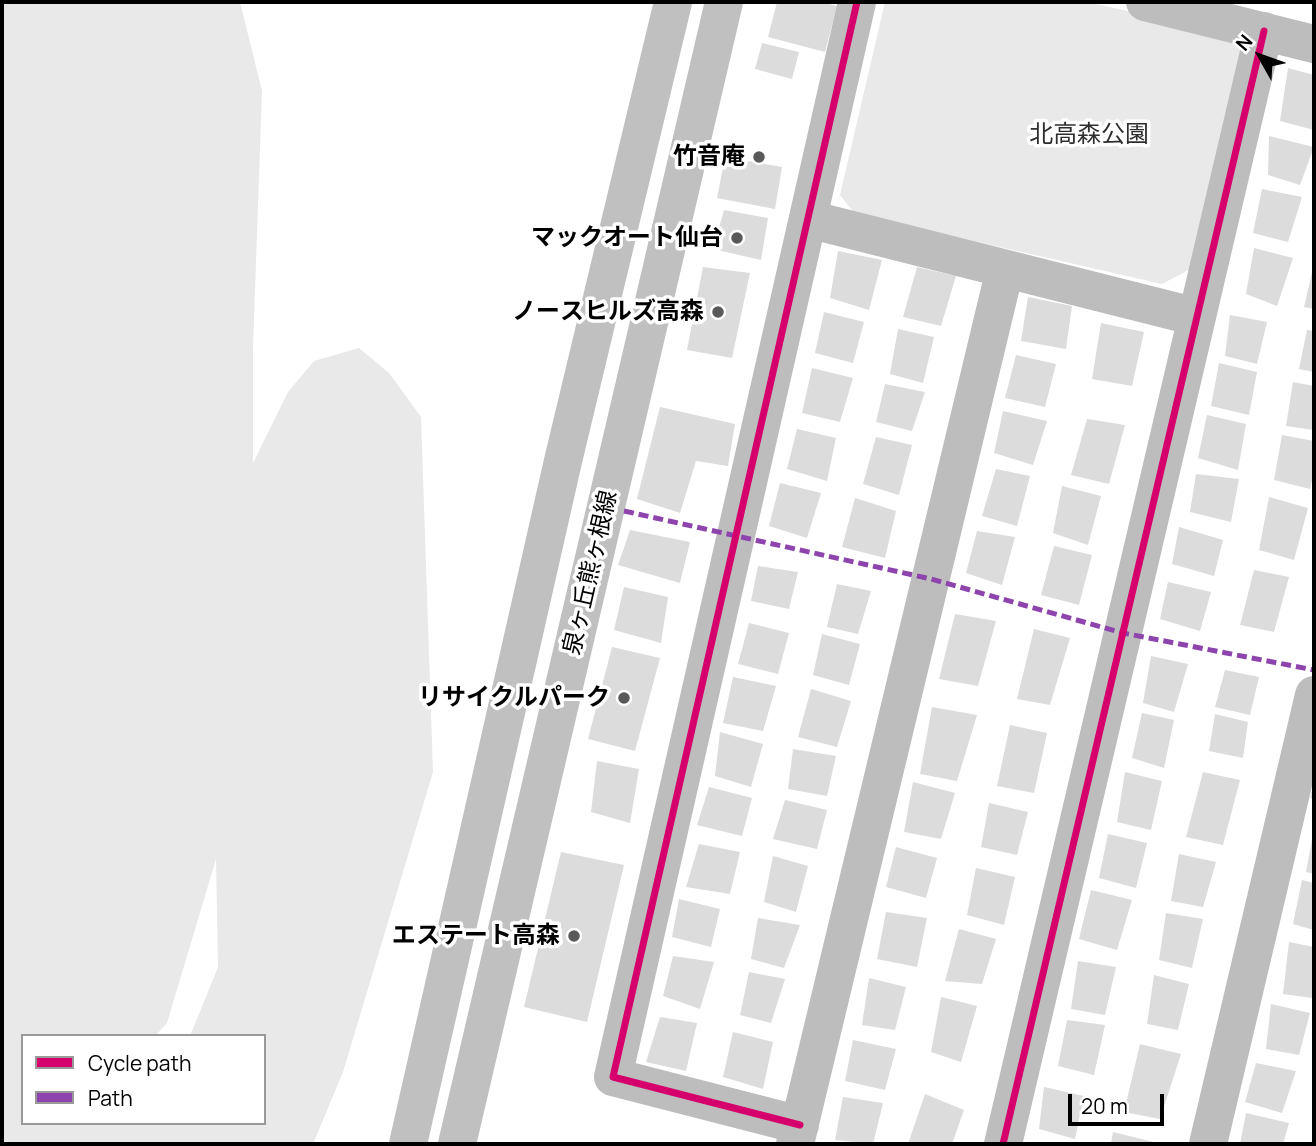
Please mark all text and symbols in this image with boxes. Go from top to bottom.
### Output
north arrow [1225,21,1295,91]
text: N [1230,29,1258,56]
park label: 北高森公園 [1029,121,1149,149]
place label: 竹音庵 [673,143,745,171]
marker: 竹音庵 [751,149,767,165]
place label: マックオート仙台 [531,224,723,252]
marker: マックオート仙台 [729,230,745,246]
place label: ノースヒルズ高森 [512,298,704,326]
marker: ノースヒルズ高森 [710,304,726,320]
street label: 泉ヶ丘熊ヶ根線 [558,488,624,658]
place label: リサイクルパーク [418,684,610,712]
marker: リサイクルパーク [616,690,632,706]
place label: エステート高森 [392,922,560,950]
marker: エステート高森 [566,928,582,944]
legend [21,1034,266,1125]
text: Cycle path [88,1049,191,1077]
scale bar [1071,1080,1167,1124]
text: Path [88,1084,133,1112]
text: 20 m [1081,1092,1128,1120]

